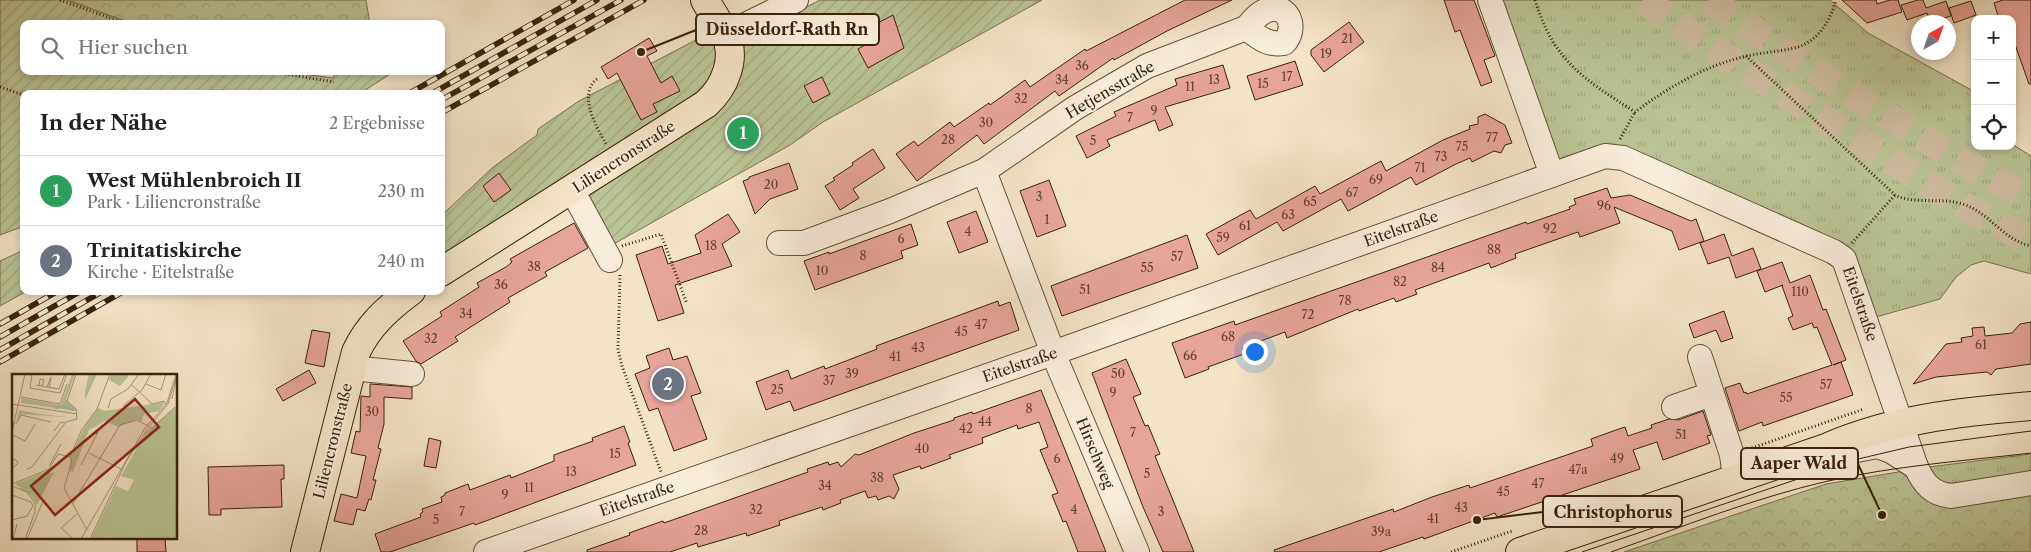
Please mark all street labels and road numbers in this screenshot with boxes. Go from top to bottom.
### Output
street label: Hetjensstraße [1062,56,1158,123]
street label: Liliencronstraße [569,116,679,197]
street label: Eitelstraße [1361,206,1441,251]
street label: Eitelstraße [1839,264,1882,344]
street label: Eitelstraße [980,343,1060,386]
street label: Liliencronstraße [309,381,356,501]
street label: Hirschweg [1072,414,1119,491]
street label: Eitelstraße [597,477,677,520]

